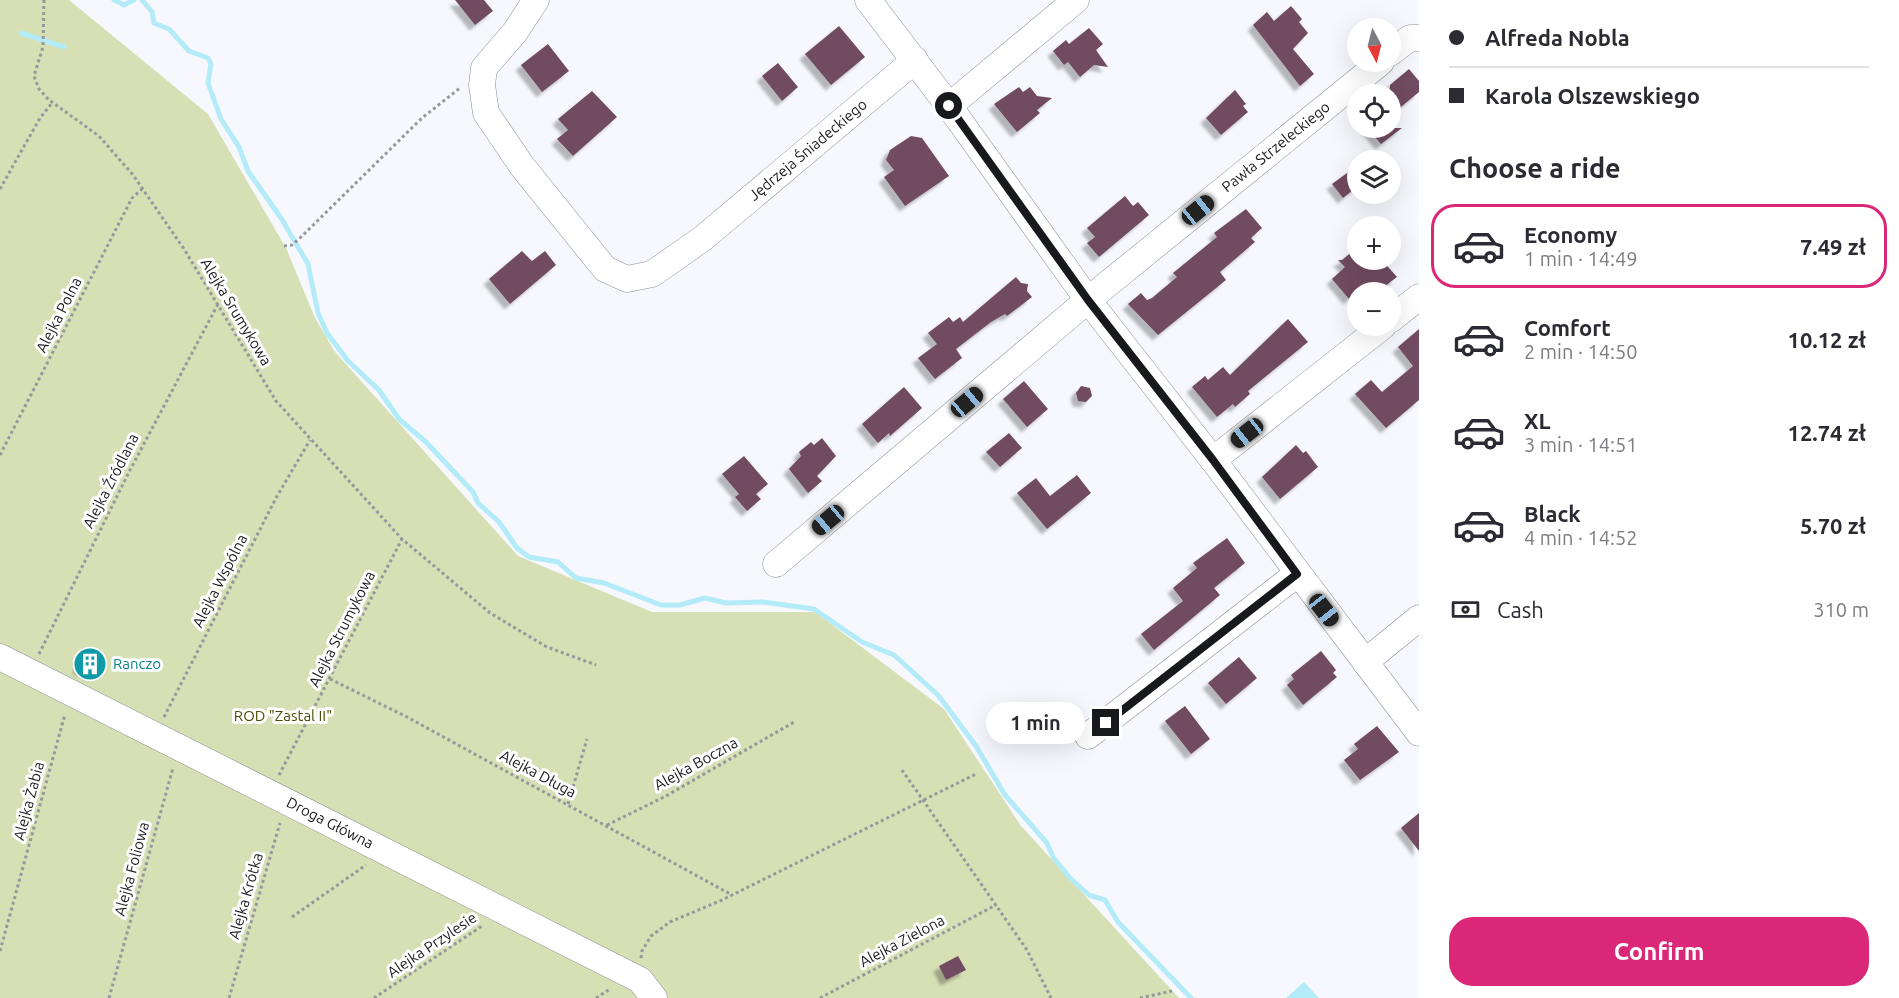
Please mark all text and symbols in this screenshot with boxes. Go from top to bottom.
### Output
north arrow [1347,18,1401,72]
map controls [1347,18,1401,336]
text: Alfreda Nobla [1485,25,1630,50]
text: Karola Olszewskiego [1485,83,1700,108]
button: locate [1347,84,1401,138]
route start [935,92,962,119]
street label: Jędrzeja Śniadeckiego [745,95,870,204]
street label: Pawła Strzeleckiego [1218,98,1333,195]
button: layers [1347,150,1401,204]
text: Choose a ride [1449,153,1621,183]
car [1178,192,1218,228]
button: + [1347,216,1401,270]
icon: car [1452,219,1506,273]
text: Economy [1524,222,1617,247]
text: 7.49 zł [1800,234,1866,259]
text: 1 min · 14:49 [1524,247,1638,270]
street label: Alejka Srumykowa [198,255,275,368]
street label: Alejka Polna [32,274,85,355]
button: − [1347,282,1401,336]
icon: car [1452,312,1506,366]
text: Comfort [1524,315,1611,340]
text: 10.12 zł [1787,327,1866,352]
text: 2 min · 14:50 [1524,340,1638,363]
car [947,384,987,420]
icon: car [1452,405,1506,459]
text: XL [1524,408,1551,433]
car [1227,415,1267,451]
text: 12.74 zł [1787,420,1866,445]
street label: Alejka Źródlana [79,431,142,531]
text: 3 min · 14:51 [1524,433,1638,456]
icon: car [1452,498,1506,552]
text: Black [1524,501,1581,526]
car [808,502,848,538]
text: 5.70 zł [1800,513,1866,538]
text: 4 min · 14:52 [1524,526,1638,549]
street label: Alejka Wspólna [189,531,250,630]
street label: Alejka Strumykowa [305,568,378,690]
car [1306,590,1342,630]
icon: cash [1449,593,1482,626]
text: Cash [1497,597,1544,622]
text: 310 m [1813,598,1869,621]
building icon: Ranczo [72,646,108,682]
place label: Ranczo [113,655,161,672]
callout: 1 min [986,702,1085,744]
park label: ROD "Zastal II" [234,707,332,724]
route end [1092,709,1119,736]
text: 1 min [1010,711,1061,734]
street label: Alejka Boczna [651,734,740,793]
street label: Alejka Długa [497,746,579,801]
street label: Alejka Żabia [10,760,47,842]
street label: Droga Główna [284,793,377,852]
street label: Alejka Foliowa [111,820,152,918]
street label: Alejka Krótka [225,851,266,941]
street label: Alejka Przylesie [384,909,479,981]
street label: Alejka Zielona [856,911,947,970]
button: Confirm [1449,917,1869,986]

